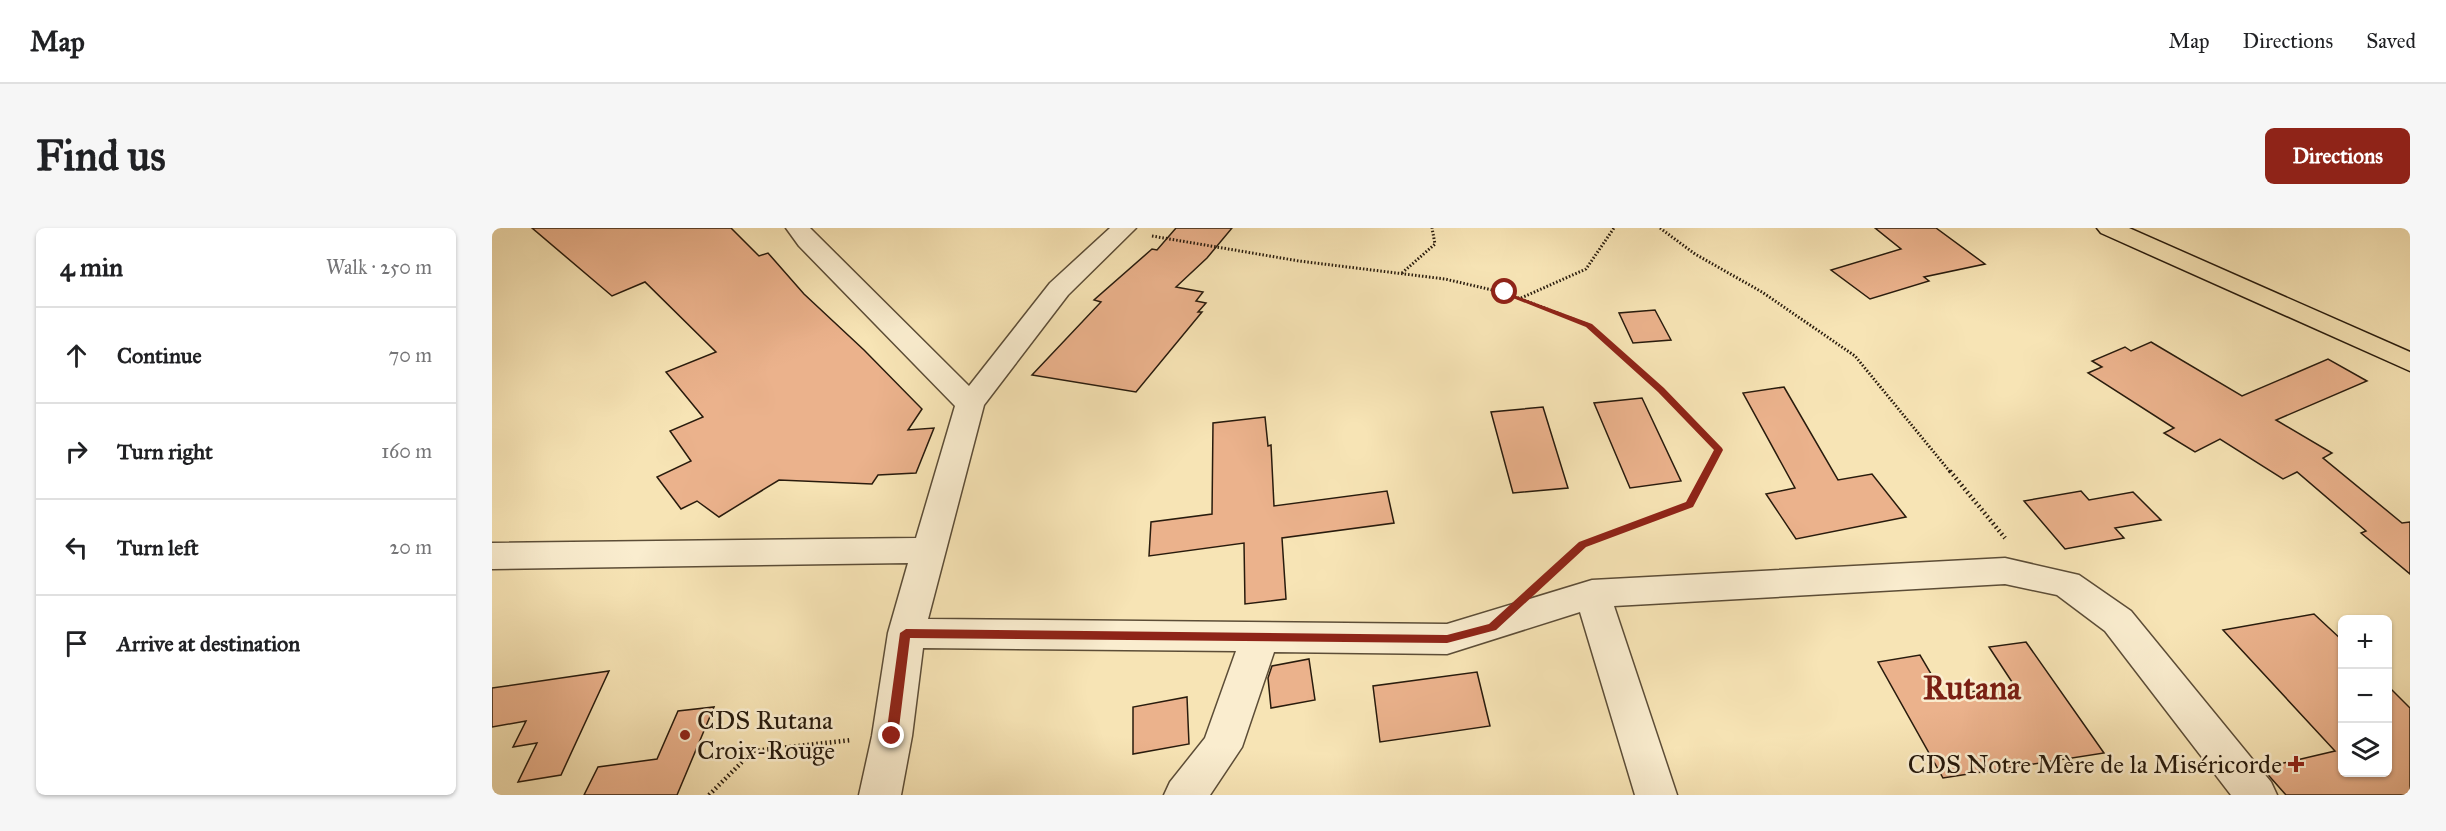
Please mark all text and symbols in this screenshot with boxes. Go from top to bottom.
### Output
text: Map [30,24,85,59]
text: Map [2169,28,2210,54]
text: Directions [2243,28,2333,54]
text: Saved [2366,28,2416,54]
button: Directions [2265,128,2410,184]
text: Find us [36,130,166,182]
text: 4 min [60,251,123,283]
text: Walk · 250 m [326,255,432,279]
route start [1491,278,1517,304]
icon: ahead [60,339,93,372]
text: Continue [117,342,202,369]
text: 70 m [389,343,432,367]
icon: right [60,435,93,468]
text: Turn right [117,438,213,465]
text: 160 m [381,439,432,463]
icon: left [60,531,93,564]
text: Turn left [117,534,199,561]
text: 20 m [389,535,432,559]
map controls [2338,615,2392,777]
button: + [2338,615,2392,669]
icon: arrive [60,627,93,660]
text: Arrive at destination [117,630,300,657]
district label: Rutana [1923,668,2022,708]
button: − [2338,669,2392,723]
place label: CDS Rutana Croix-Rouge [697,704,835,766]
route end [878,722,904,748]
button: layers [2338,723,2392,777]
marker: CDS Rutana Croix-Rouge [678,728,692,742]
place label: CDS Notre Mère de la Miséricorde [1908,748,2282,780]
marker: CDS Notre Mère de la Miséricorde [2287,755,2305,773]

